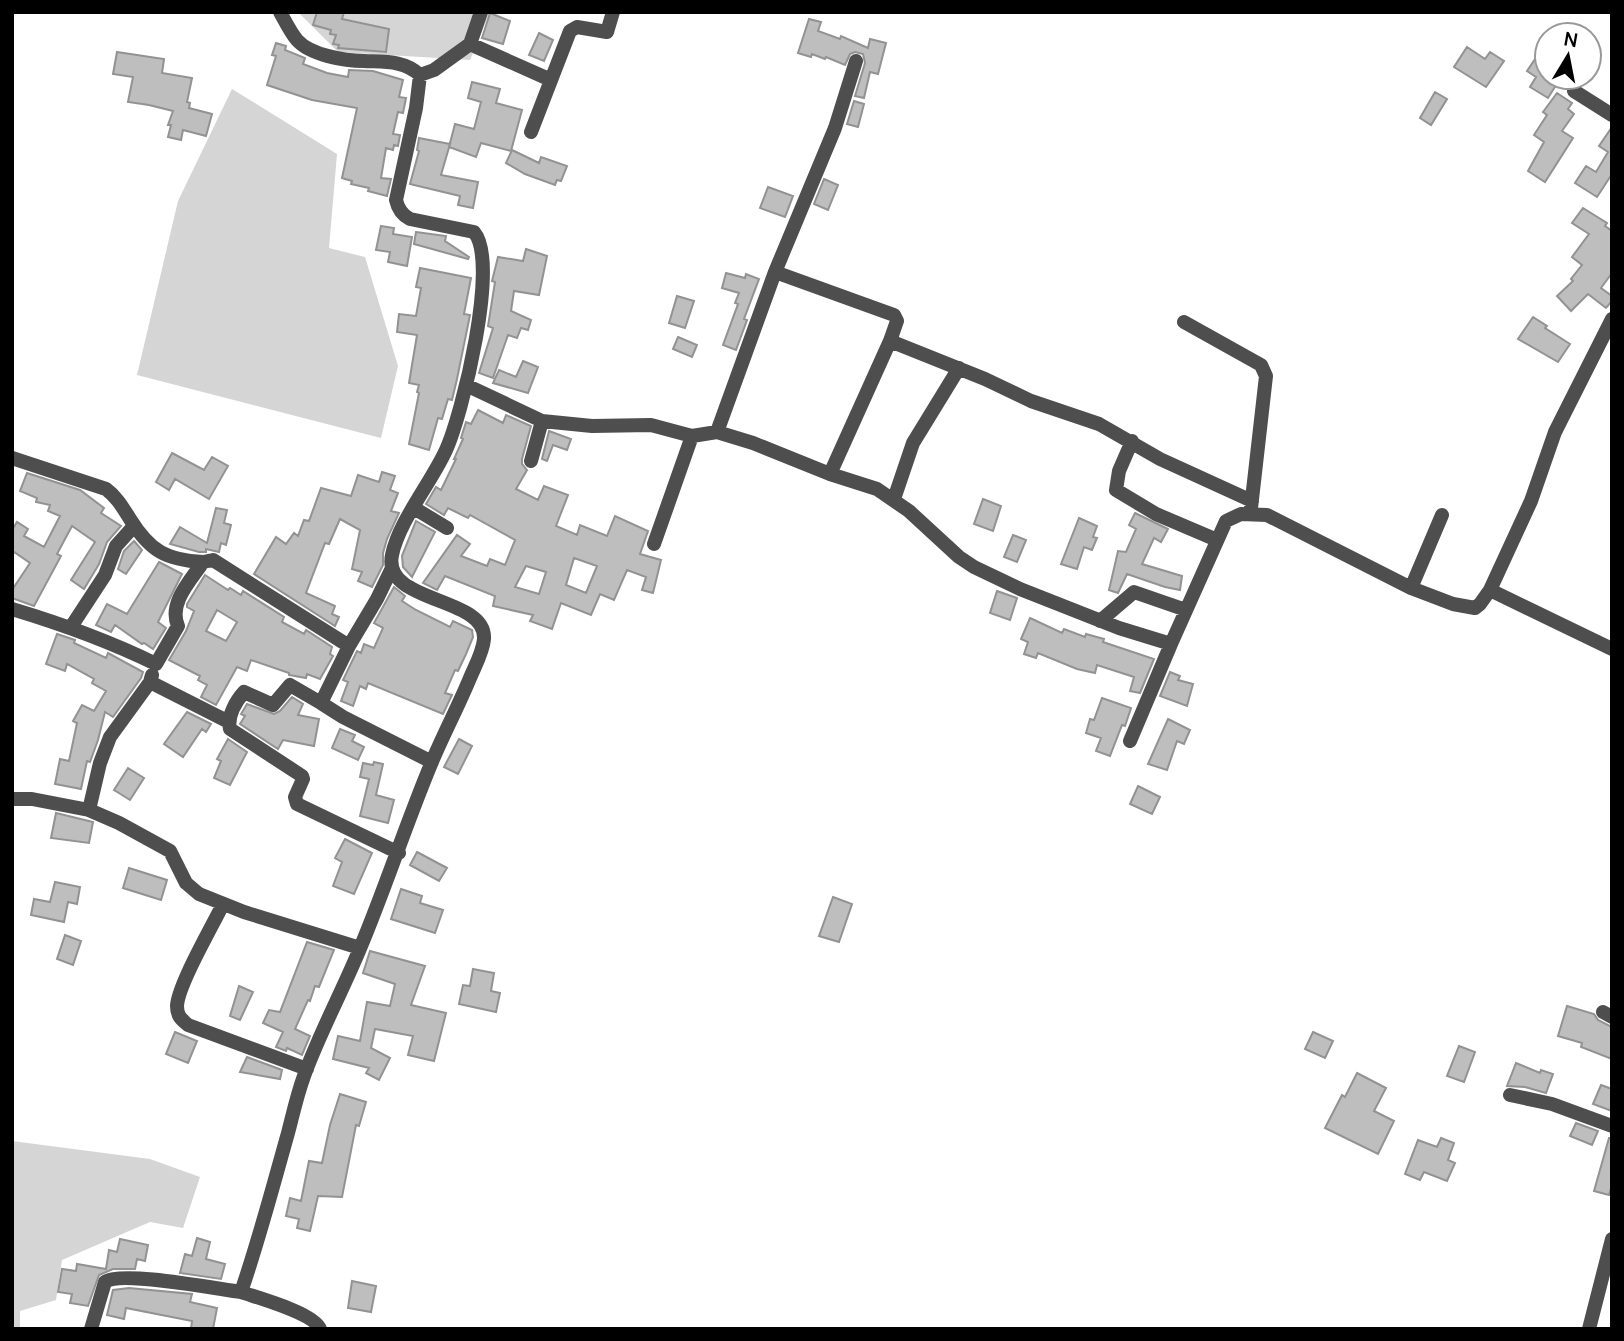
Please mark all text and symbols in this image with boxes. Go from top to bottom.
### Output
north arrow [1533,21,1603,91]
text: N [1562,25,1580,53]

